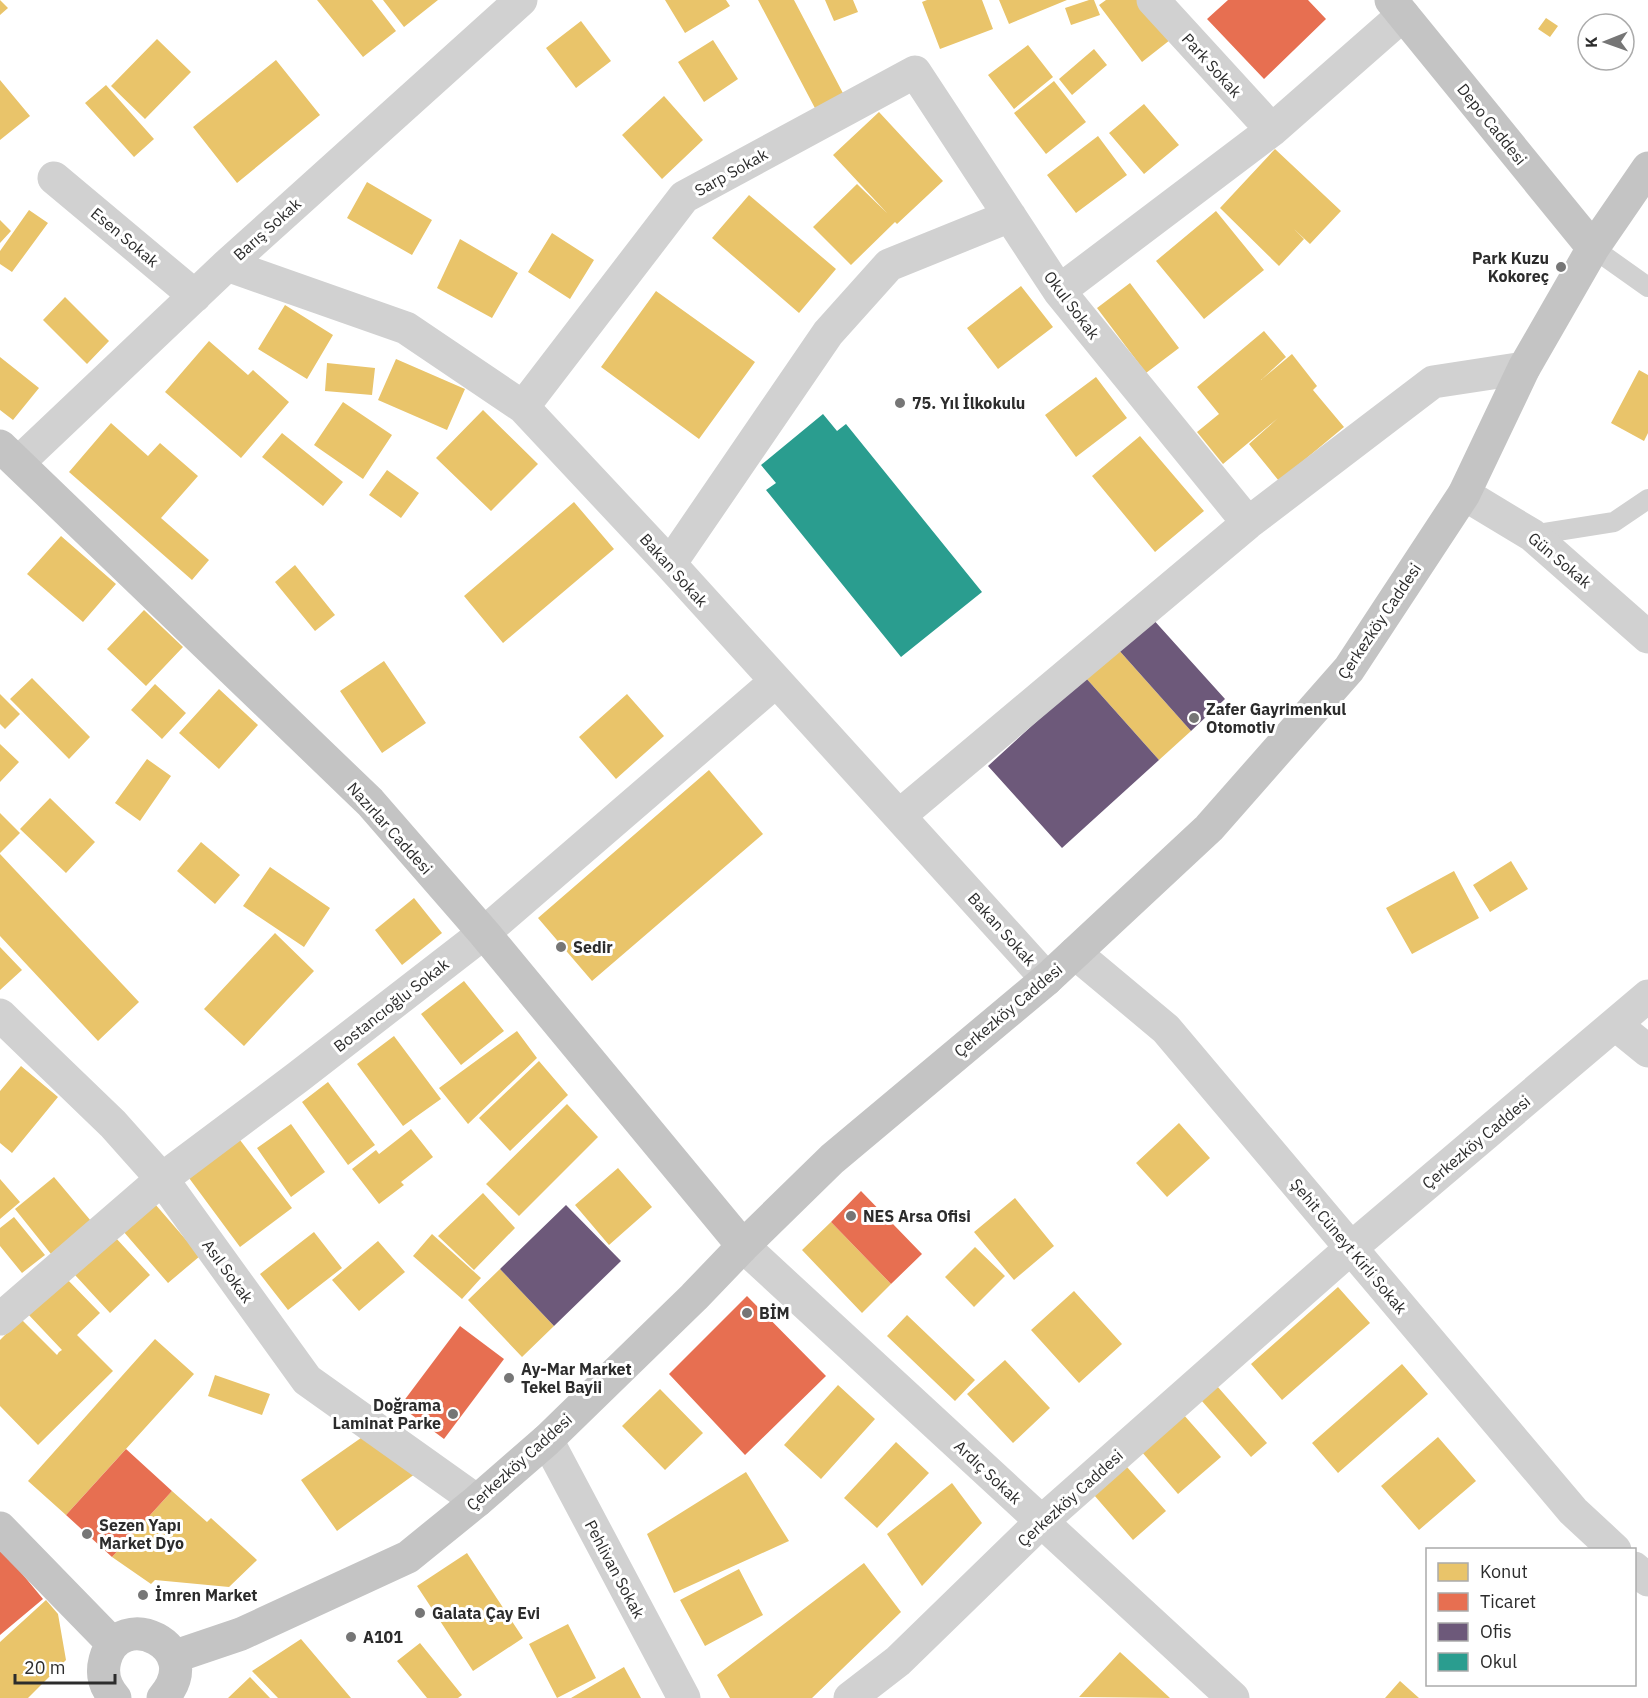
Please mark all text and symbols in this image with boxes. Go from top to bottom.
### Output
north arrow [1576,12,1636,72]
street label: Park Sokak [1178,29,1246,102]
text: K [1581,37,1601,48]
street label: Depo Caddesi [1453,79,1531,169]
street label: Sarp Sokak [691,144,771,200]
street label: Barış Sokak [229,193,305,265]
street label: Esen Sokak [87,203,163,271]
place label: Park Kuzu Kokoreç [1472,248,1549,286]
marker: Park Kuzu Kokoreç [1554,260,1568,274]
street label: Okul Sokak [1040,267,1105,344]
place label: 75. Yıl İlkokulu [912,393,1025,413]
marker: 75. Yıl İlkokulu [893,396,907,410]
street label: Gün Sokak [1524,528,1596,593]
street label: Bakan Sokak [636,529,713,611]
street label: Çerkezköy Caddesi [1333,559,1425,683]
place label: Zafer Gayrimenkul Otomotiv [1206,699,1346,737]
marker: Zafer Gayrimenkul Otomotiv [1187,711,1201,725]
street label: Nazırlar Caddesi [343,778,437,878]
street label: Bakan Sokak [964,888,1041,970]
place label: Sedir [573,937,613,957]
marker: Sedir [554,940,568,954]
street label: Bostancıoğlu Sokak [329,953,453,1056]
street label: Çerkezköy Caddesi [950,959,1066,1061]
street label: Çerkezköy Caddesi [1418,1091,1534,1193]
street label: Şehit Cüneyt Kirli Sokak [1287,1174,1412,1318]
place label: NES Arsa Ofisi [863,1206,971,1226]
marker: NES Arsa Ofisi [844,1209,858,1223]
street label: Asıl Sokak [198,1235,258,1307]
place label: BİM [759,1303,790,1323]
marker: BİM [740,1306,754,1320]
place label: Ay-Mar Market Tekel Bayii [521,1359,632,1397]
marker: Ay-Mar Market Tekel Bayii [502,1371,516,1385]
place label: Doğrama Laminat Parke [332,1395,441,1433]
marker: Doğrama Laminat Parke [446,1407,460,1421]
street label: Çerkezköy Caddesi [462,1409,576,1515]
street label: Ardıç Sokak [950,1436,1026,1509]
street label: Çerkezköy Caddesi [1013,1445,1127,1551]
place label: Sezen Yapı Market Dyo [99,1515,184,1553]
street label: Pehlivan Sokak [581,1516,650,1622]
marker: Sezen Yapı Market Dyo [80,1527,94,1541]
legend [1426,1548,1636,1686]
text: Konut [1480,1560,1528,1583]
place label: İmren Market [155,1585,258,1605]
marker: İmren Market [136,1588,150,1602]
text: Ticaret [1480,1590,1536,1613]
place label: Galata Çay Evi [432,1603,540,1623]
marker: Galata Çay Evi [413,1606,427,1620]
text: Ofis [1480,1620,1512,1643]
place label: A101 [363,1627,403,1647]
marker: A101 [344,1630,358,1644]
scale bar [15,1647,116,1685]
text: Okul [1480,1650,1517,1673]
text: 20 m [24,1656,66,1679]

